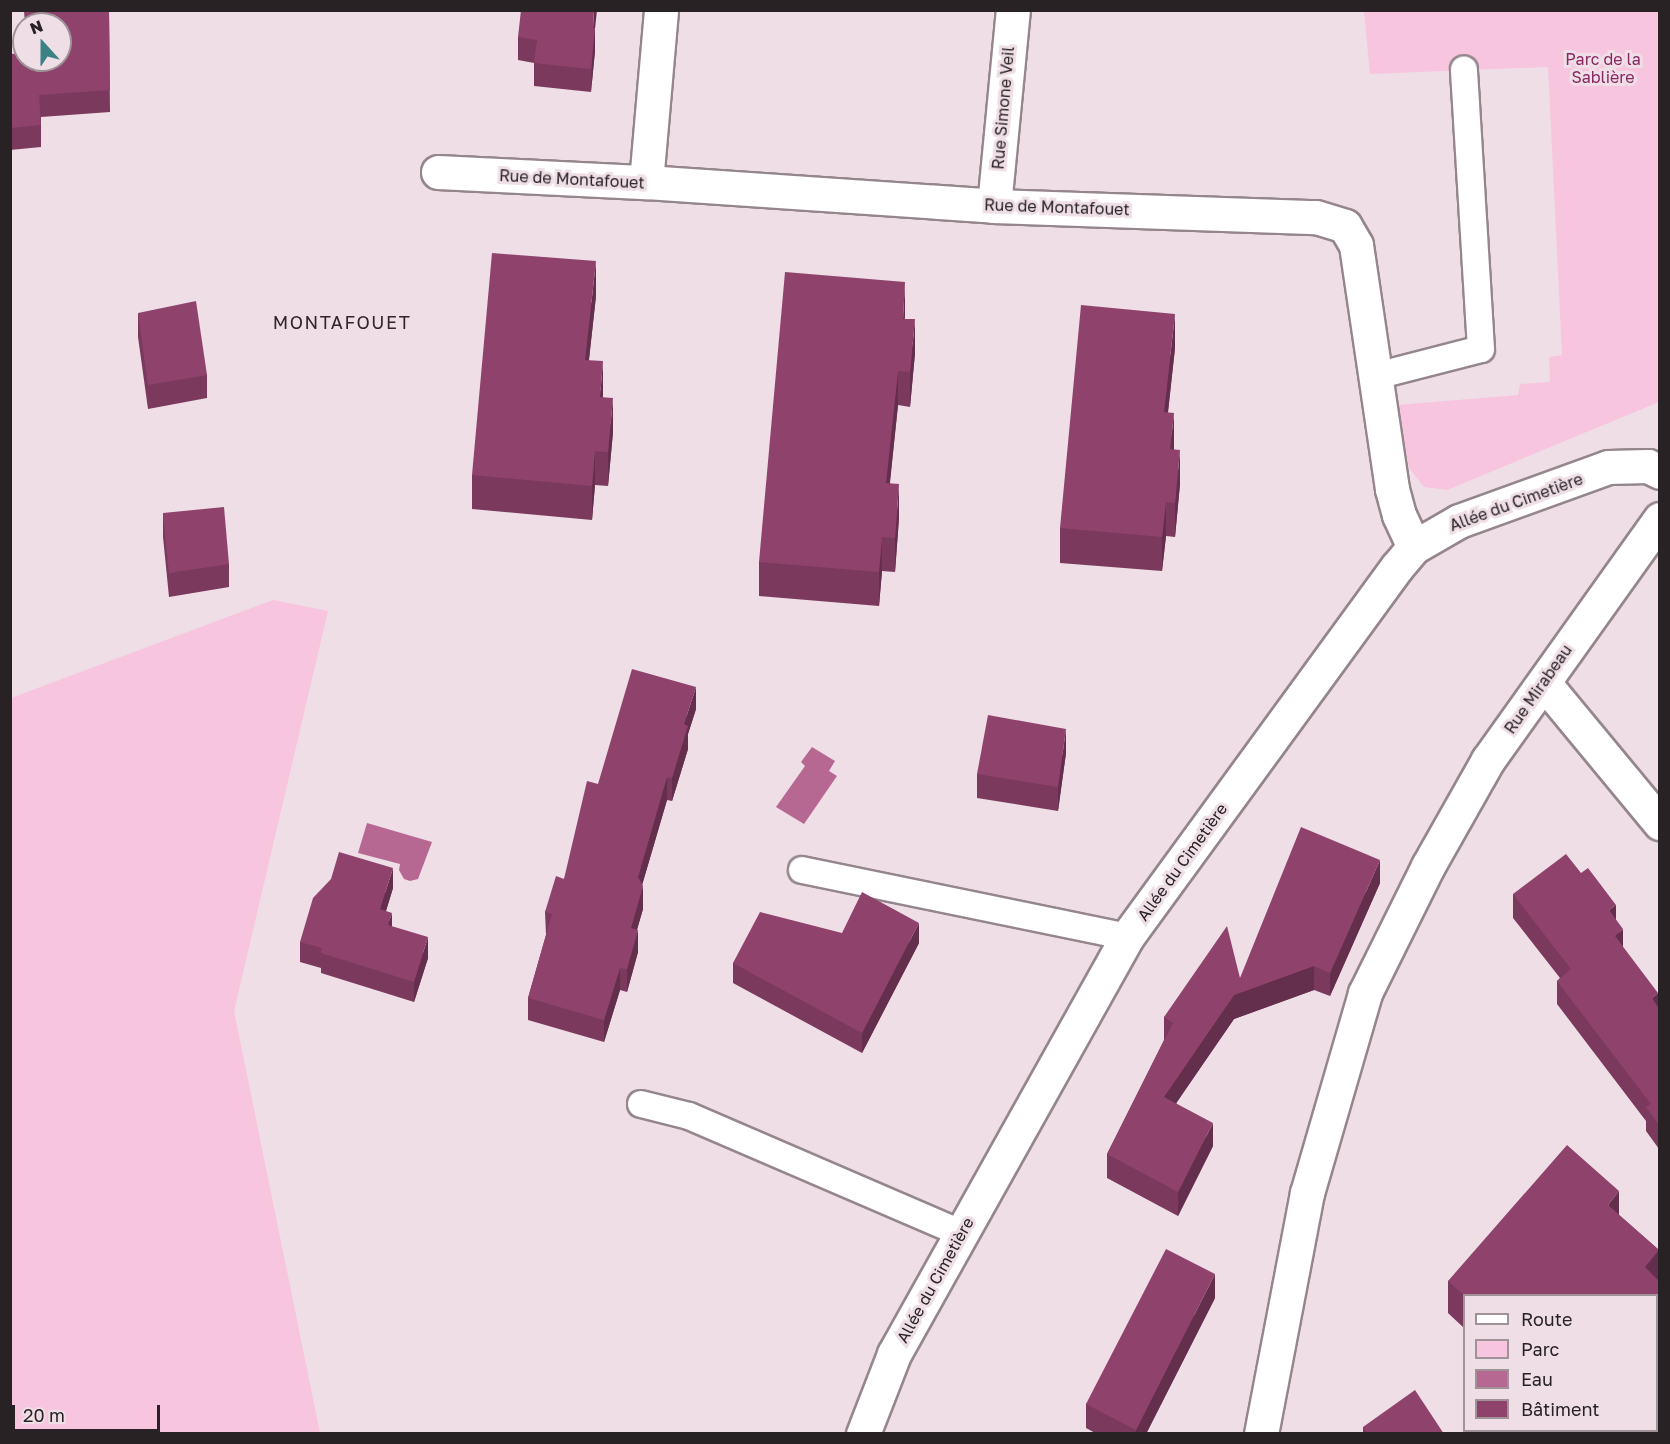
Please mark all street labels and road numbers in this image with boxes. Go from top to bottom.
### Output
street label: Rue Simone Veil [988,46,1018,170]
street label: Rue de Montafouet [499,166,645,192]
street label: Rue de Montafouet [984,195,1130,219]
street label: Allée du Cimetière [1447,469,1585,535]
street label: Rue Mirabeau [1500,641,1576,737]
street label: Allée du Cimetière [1133,800,1231,924]
street label: Allée du Cimetière [893,1214,977,1346]

